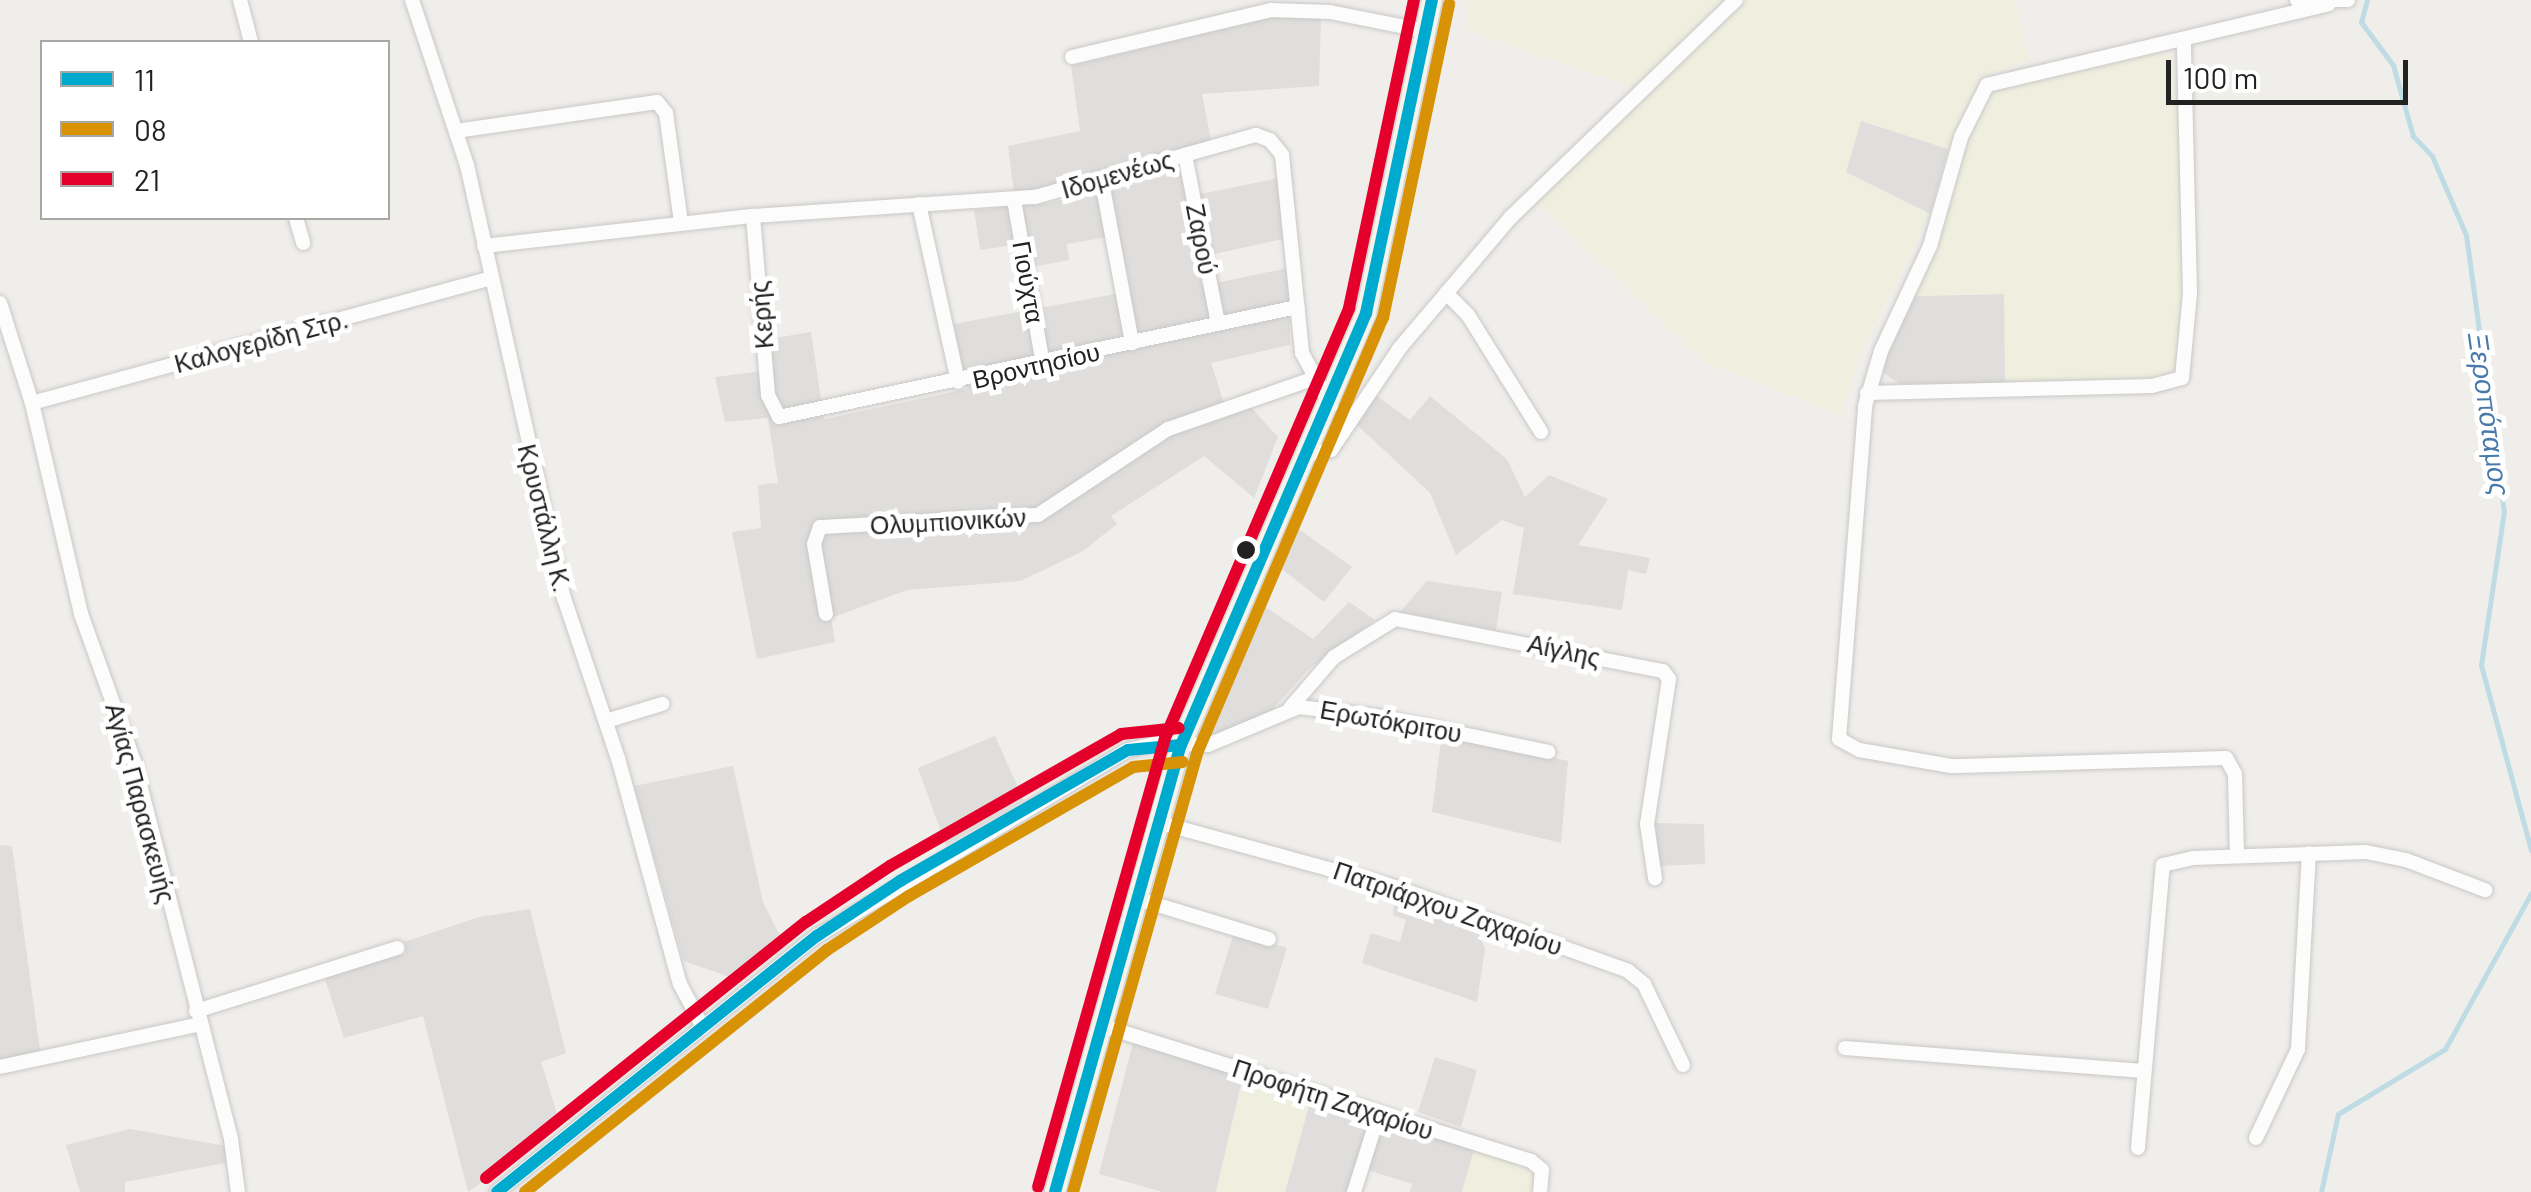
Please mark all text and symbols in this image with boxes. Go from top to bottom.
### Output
legend [40,40,390,220]
scale bar [2171,40,2414,102]
text: 100 m [2183,59,2258,95]
text: 11 [134,61,155,97]
text: 08 [134,111,167,147]
street label: Ιδομενέως [1058,144,1176,204]
text: 21 [134,161,160,197]
street label: Ζαρού [1180,201,1224,277]
street label: Γιούχτα [1007,239,1051,325]
street label: Κερής [743,280,779,350]
street label: Καλογερίδη Στρ. [171,303,351,379]
water label: Ξεροπόταμος [2462,330,2518,498]
street label: Βροντησίου [969,336,1103,394]
street label: Κρυστάλλη Κ. [512,441,578,595]
street label: Ολυμπιονικών [869,502,1027,540]
unlabelled marker [1236,540,1256,560]
street label: Αίγλης [1525,628,1603,672]
street label: Ερωτόκριτου [1318,694,1464,748]
street label: Αγίας Παρασκευής [100,700,182,906]
street label: Πατριάρχου Ζαχαρίου [1330,855,1566,961]
street label: Προφήτη Ζαχαρίου [1229,1052,1437,1146]

